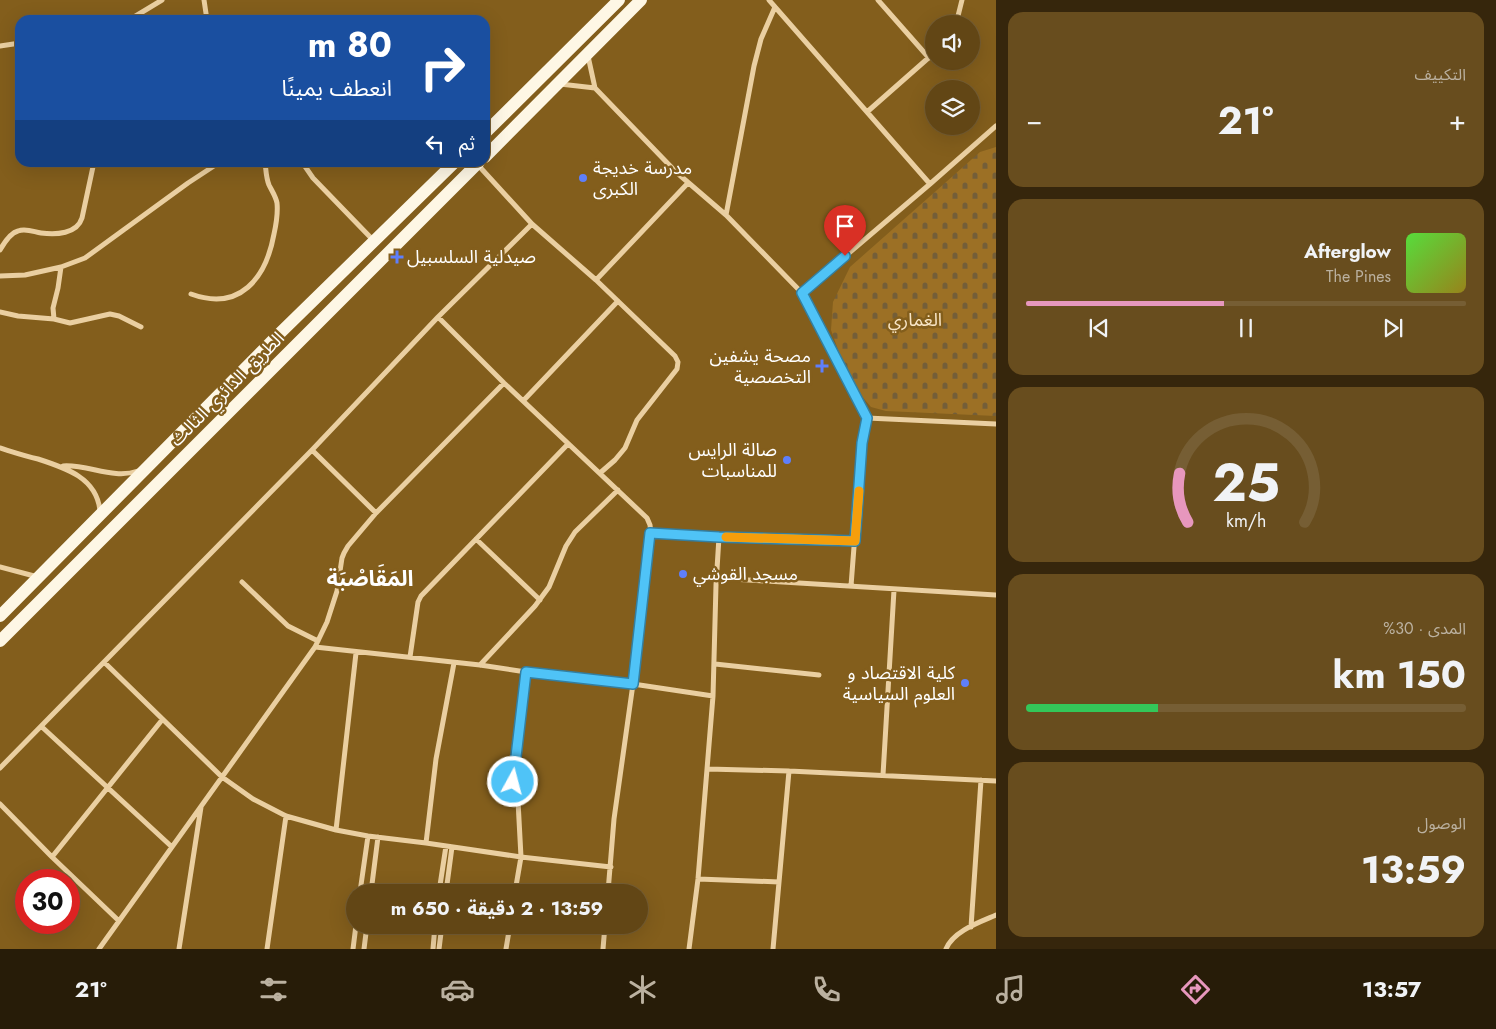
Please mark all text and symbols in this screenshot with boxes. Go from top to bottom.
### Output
map controls [925,15,980,135]
button: sound [925,15,980,70]
text: 80 m [308,20,392,70]
icon: right [410,35,475,100]
text: التكييف [1414,63,1466,86]
text: انعطف يمينًا [282,72,392,104]
button: layers [925,80,980,135]
text: 21° [1218,93,1273,148]
text: − [1026,100,1043,141]
text: + [1449,100,1466,141]
icon: left [421,130,449,158]
text: ثم [459,130,475,157]
place label: مدرسة خديجة الكبرى [593,155,692,202]
marker: مدرسة خديجة الكبرى [577,172,589,184]
pin [824,205,866,256]
icon: arrive [831,212,859,240]
text: Afterglow [1304,238,1391,265]
place label: صيدلية السلسبيل [407,244,536,270]
marker: صيدلية السلسبيل [391,251,403,263]
text: The Pines [1326,265,1391,288]
park label: الغماري [888,307,942,333]
icon: previous [1085,314,1113,342]
icon: pause [1232,314,1260,342]
icon: next [1379,314,1407,342]
street label: الطريق الدائري الثالث [164,326,290,452]
place label: مصحة يشفين التخصصية [709,343,811,390]
marker: مصحة يشفين التخصصية [815,359,829,373]
place label: صالة الرايس للمناسبات [689,437,777,484]
text: 25 [1212,445,1280,521]
marker: صالة الرايس للمناسبات [781,454,793,466]
text: km/h [1226,508,1266,534]
place label: مسجد القوشي [693,561,798,587]
district label: المَقَاصْبَة [326,562,414,594]
marker: مسجد القوشي [677,568,689,580]
text: المدى · 30% [1383,617,1466,640]
text: 150 km [1332,647,1466,702]
place label: كلية الاقتصاد و العلوم السياسية [843,660,956,708]
marker: كلية الاقتصاد و العلوم السياسية [959,677,971,689]
position arrow [486,755,538,807]
text: الوصول [1417,812,1466,835]
text: 13:59 [1361,842,1466,897]
speed limit sign: 30 [15,869,80,934]
text: 13:59 · 2 دقيقة · 650 m [391,895,603,922]
icon: filters [256,972,291,1007]
icon: car [440,972,475,1007]
icon: climate [625,972,660,1007]
icon: phone [809,972,844,1007]
icon: music [993,972,1028,1007]
icon: directions [1178,972,1213,1007]
text: 21° [75,973,107,1005]
text: 13:57 [1362,973,1421,1005]

